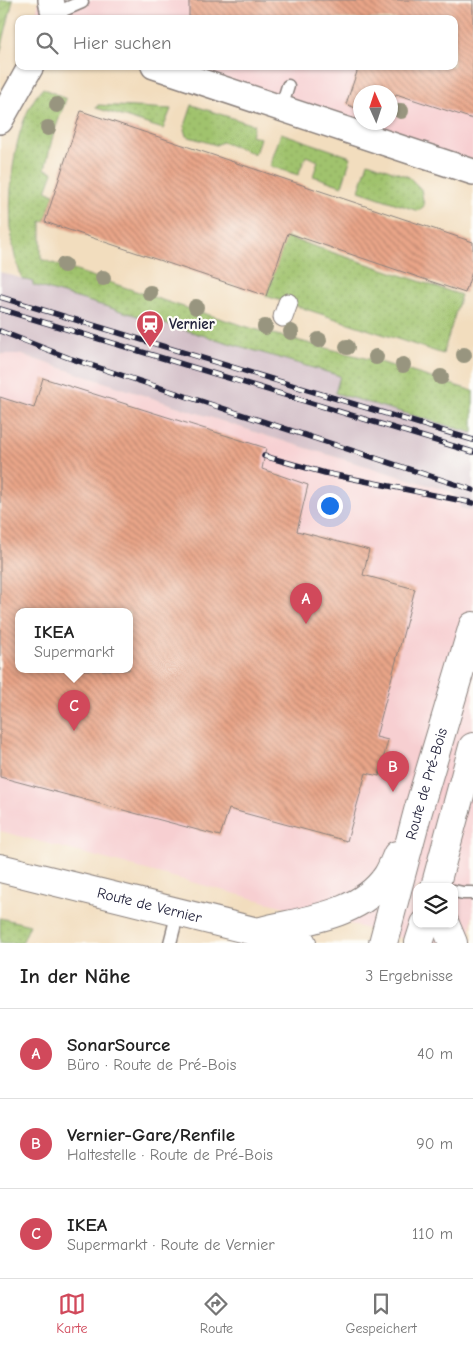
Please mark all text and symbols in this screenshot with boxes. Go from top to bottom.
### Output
search box [15,15,458,70]
icon: search [33,29,61,57]
text: Hier suchen [73,32,171,54]
north arrow [353,85,398,130]
station icon: Vernier [135,309,165,348]
place label: Vernier [169,315,215,333]
your location [317,493,343,519]
pin: A [290,583,322,624]
popup [15,608,133,673]
text: IKEA [34,621,74,643]
text: Supermarkt [34,643,114,661]
pin: C [58,690,90,731]
street label: Route de Pré-Bois [402,726,451,842]
pin: B [377,751,409,792]
street label: Route de Vernier [95,883,204,927]
map controls [413,883,458,928]
button: layers [413,883,458,928]
text: In der Nähe [20,964,130,988]
text: 3 Ergebnisse [365,967,453,985]
text: SonarSource [67,1034,170,1056]
text: A [32,1045,40,1063]
text: 40 m [417,1045,453,1063]
text: Büro · Route de Pré-Bois [67,1056,236,1074]
text: Vernier-Gare/Renfile [67,1124,235,1146]
text: B [31,1135,41,1153]
text: 90 m [416,1135,453,1153]
text: Haltestelle · Route de Pré-Bois [67,1146,273,1164]
text: IKEA [67,1214,107,1236]
text: C [31,1225,41,1243]
text: 110 m [412,1225,453,1243]
text: Supermarkt · Route de Vernier [67,1236,275,1254]
tab: Karte [56,1290,87,1337]
tab: Route [200,1290,233,1337]
tab: Gespeichert [345,1290,417,1337]

